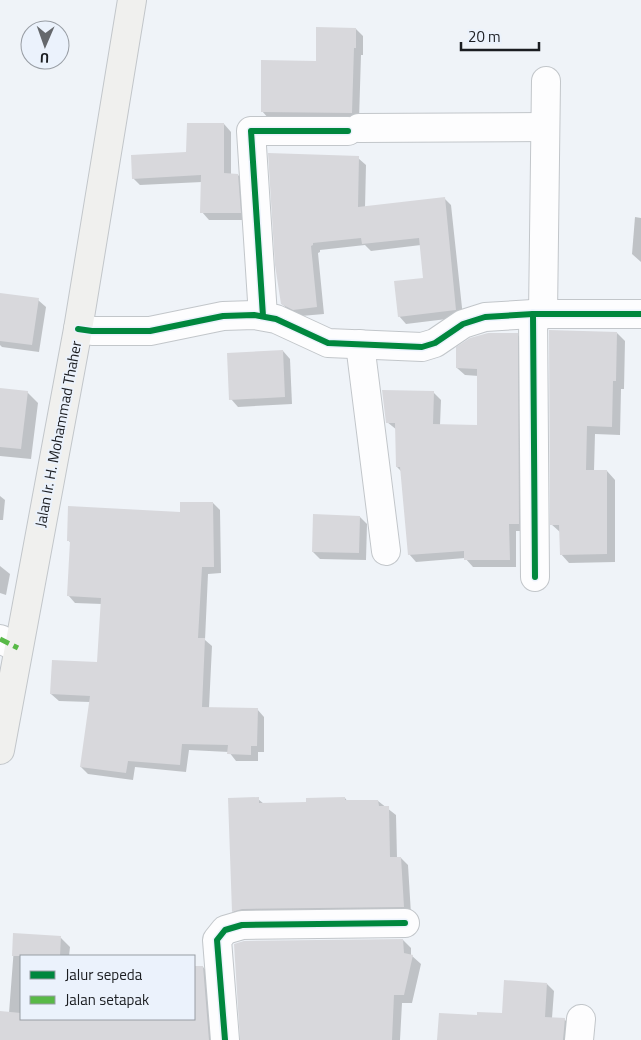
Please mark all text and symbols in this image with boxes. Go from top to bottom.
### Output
north arrow [20,20,70,70]
scale bar [461,20,538,52]
text: 20 m [468,25,501,48]
text: U [40,48,49,69]
street label: Jalan Ir. H. Mohammad Thaher [29,339,87,529]
legend [20,955,195,1020]
text: Jalur sepeda [65,963,143,986]
text: Jalan setapak [65,988,149,1011]

